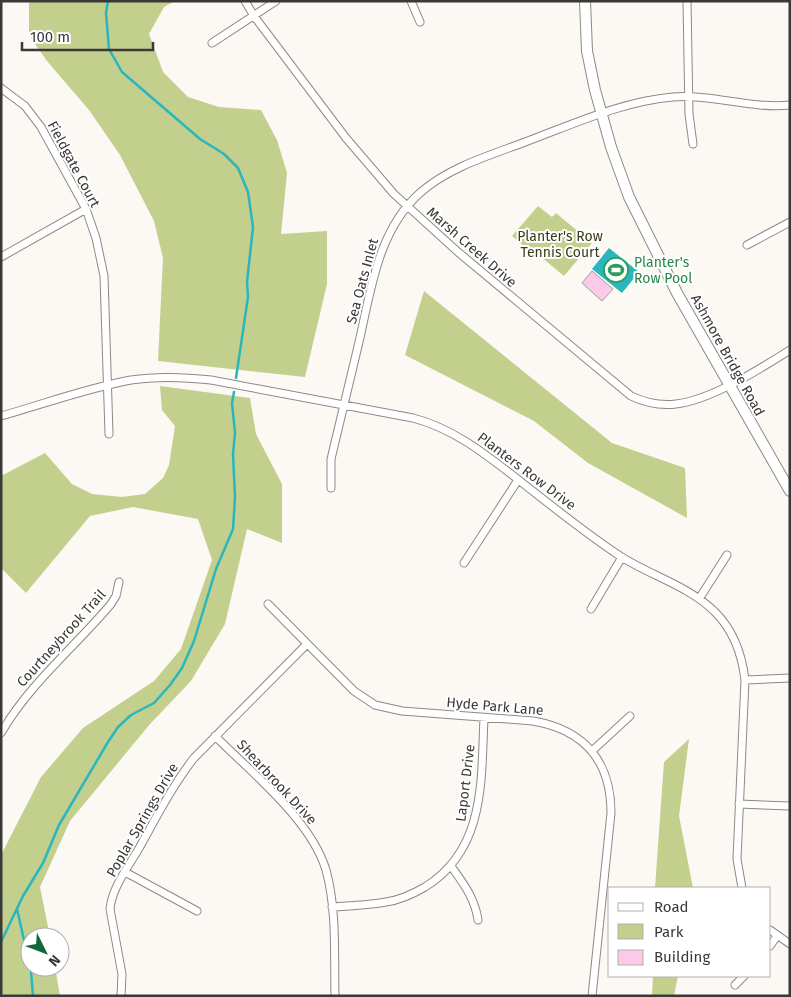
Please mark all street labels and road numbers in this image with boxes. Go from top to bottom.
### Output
street label: Fieldgate Court [44,118,104,211]
street label: Marsh Creek Drive [423,204,520,291]
street label: Sea Oats Inlet [343,236,382,326]
street label: Ashmore Bridge Road [687,292,768,419]
street label: Planters Row Drive [474,429,579,514]
street label: Courtneybrook Trail [13,586,109,690]
street label: Hyde Park Lane [446,694,544,719]
street label: Shearbrook Drive [233,736,320,828]
street label: Laport Drive [452,743,479,823]
street label: Poplar Springs Drive [103,760,182,880]

